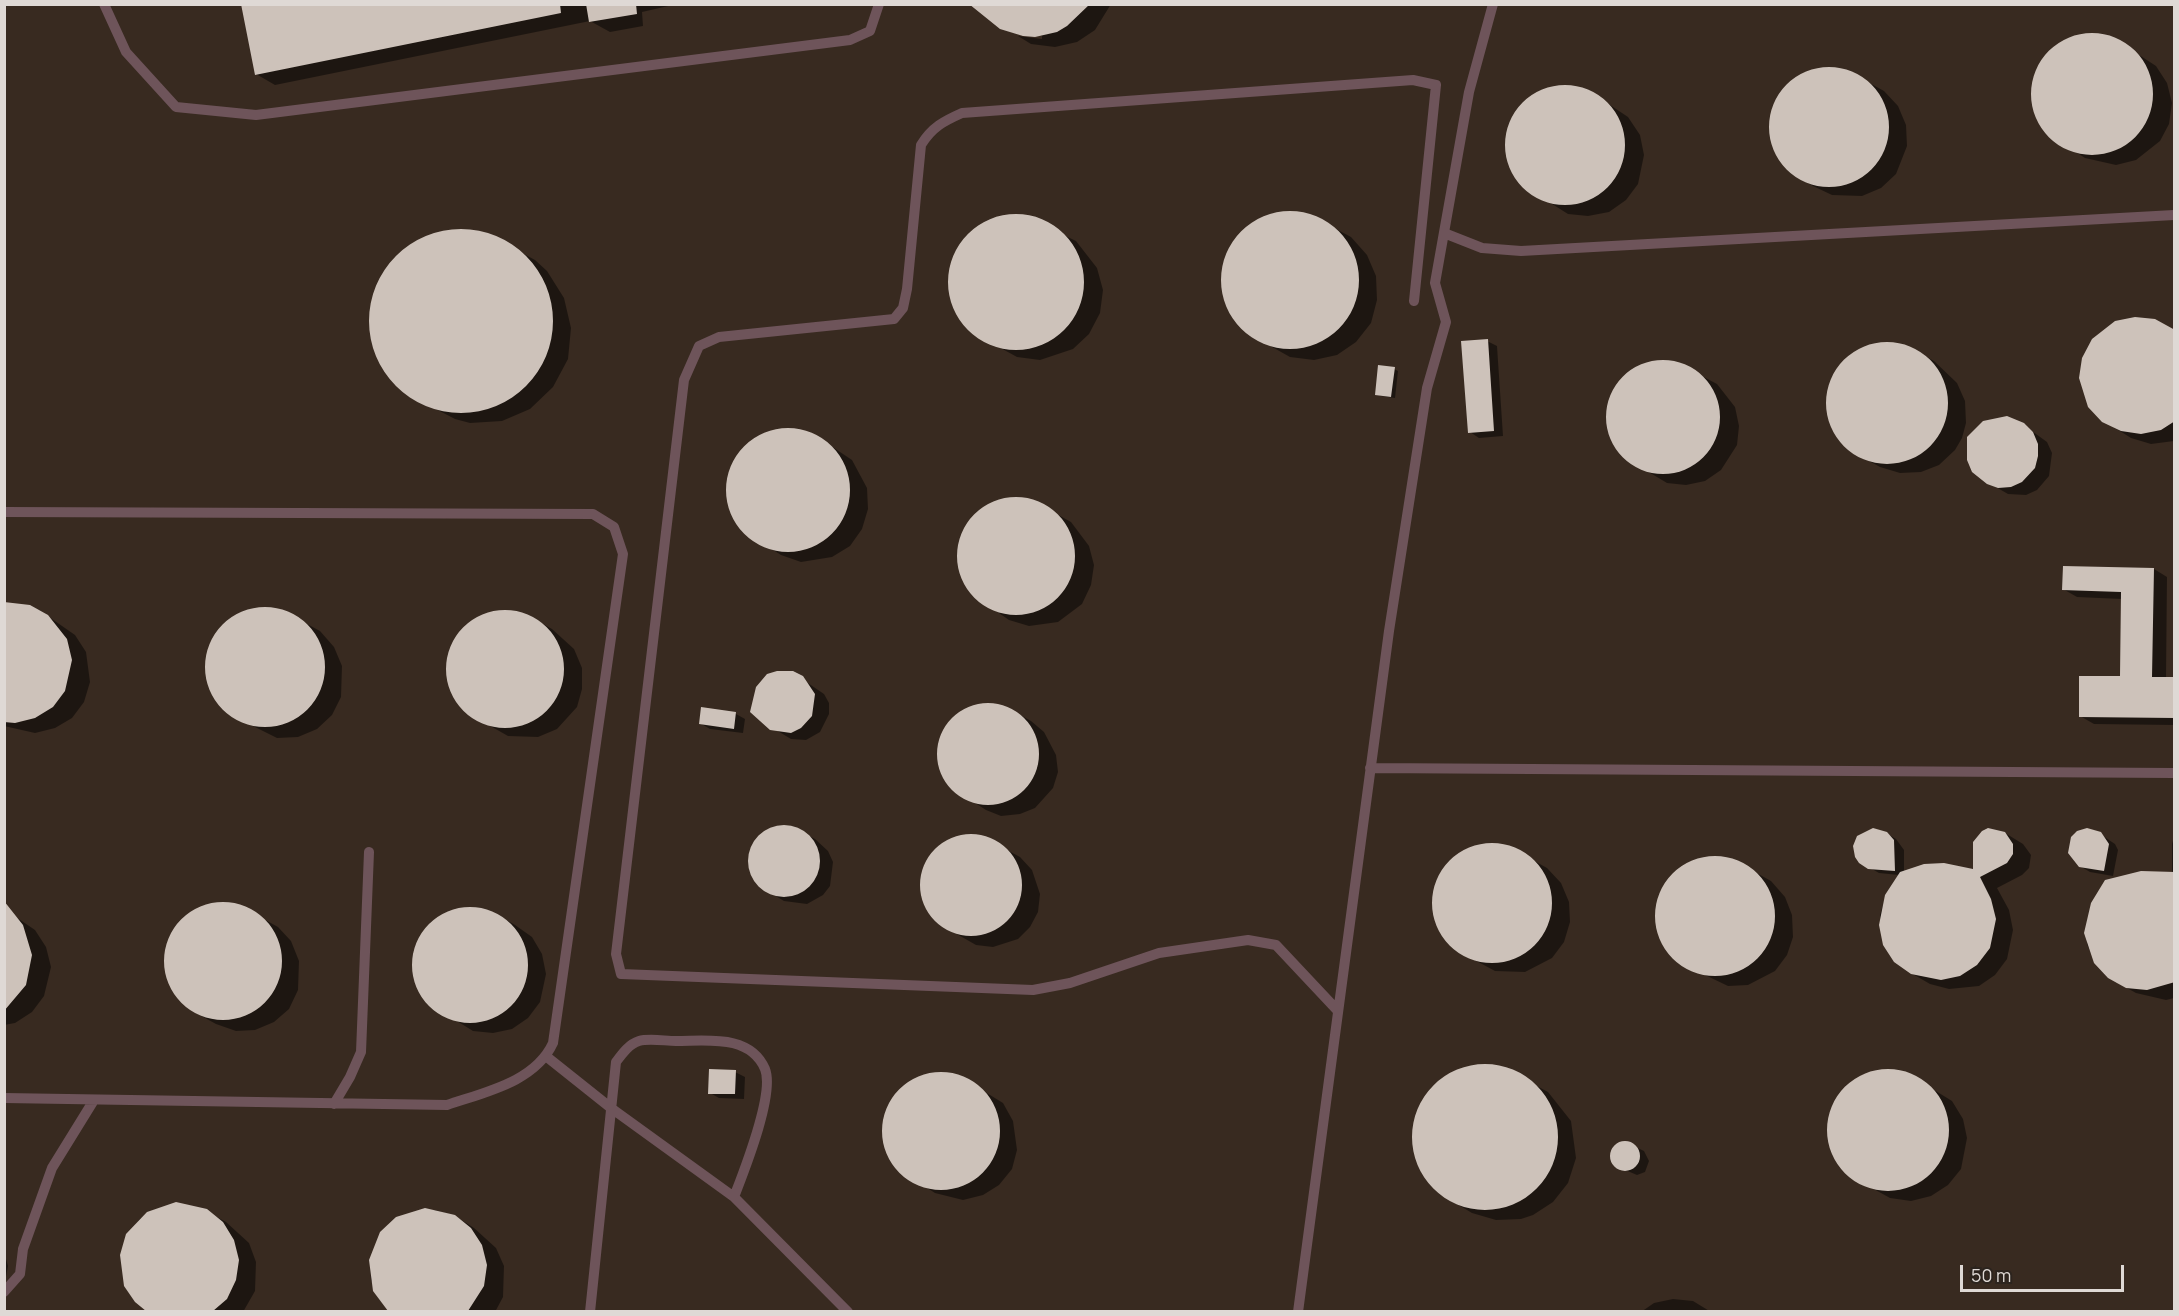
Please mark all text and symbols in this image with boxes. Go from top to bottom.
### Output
scale bar [1963,1253,2126,1291]
text: 50 m [1971,1263,2011,1287]

